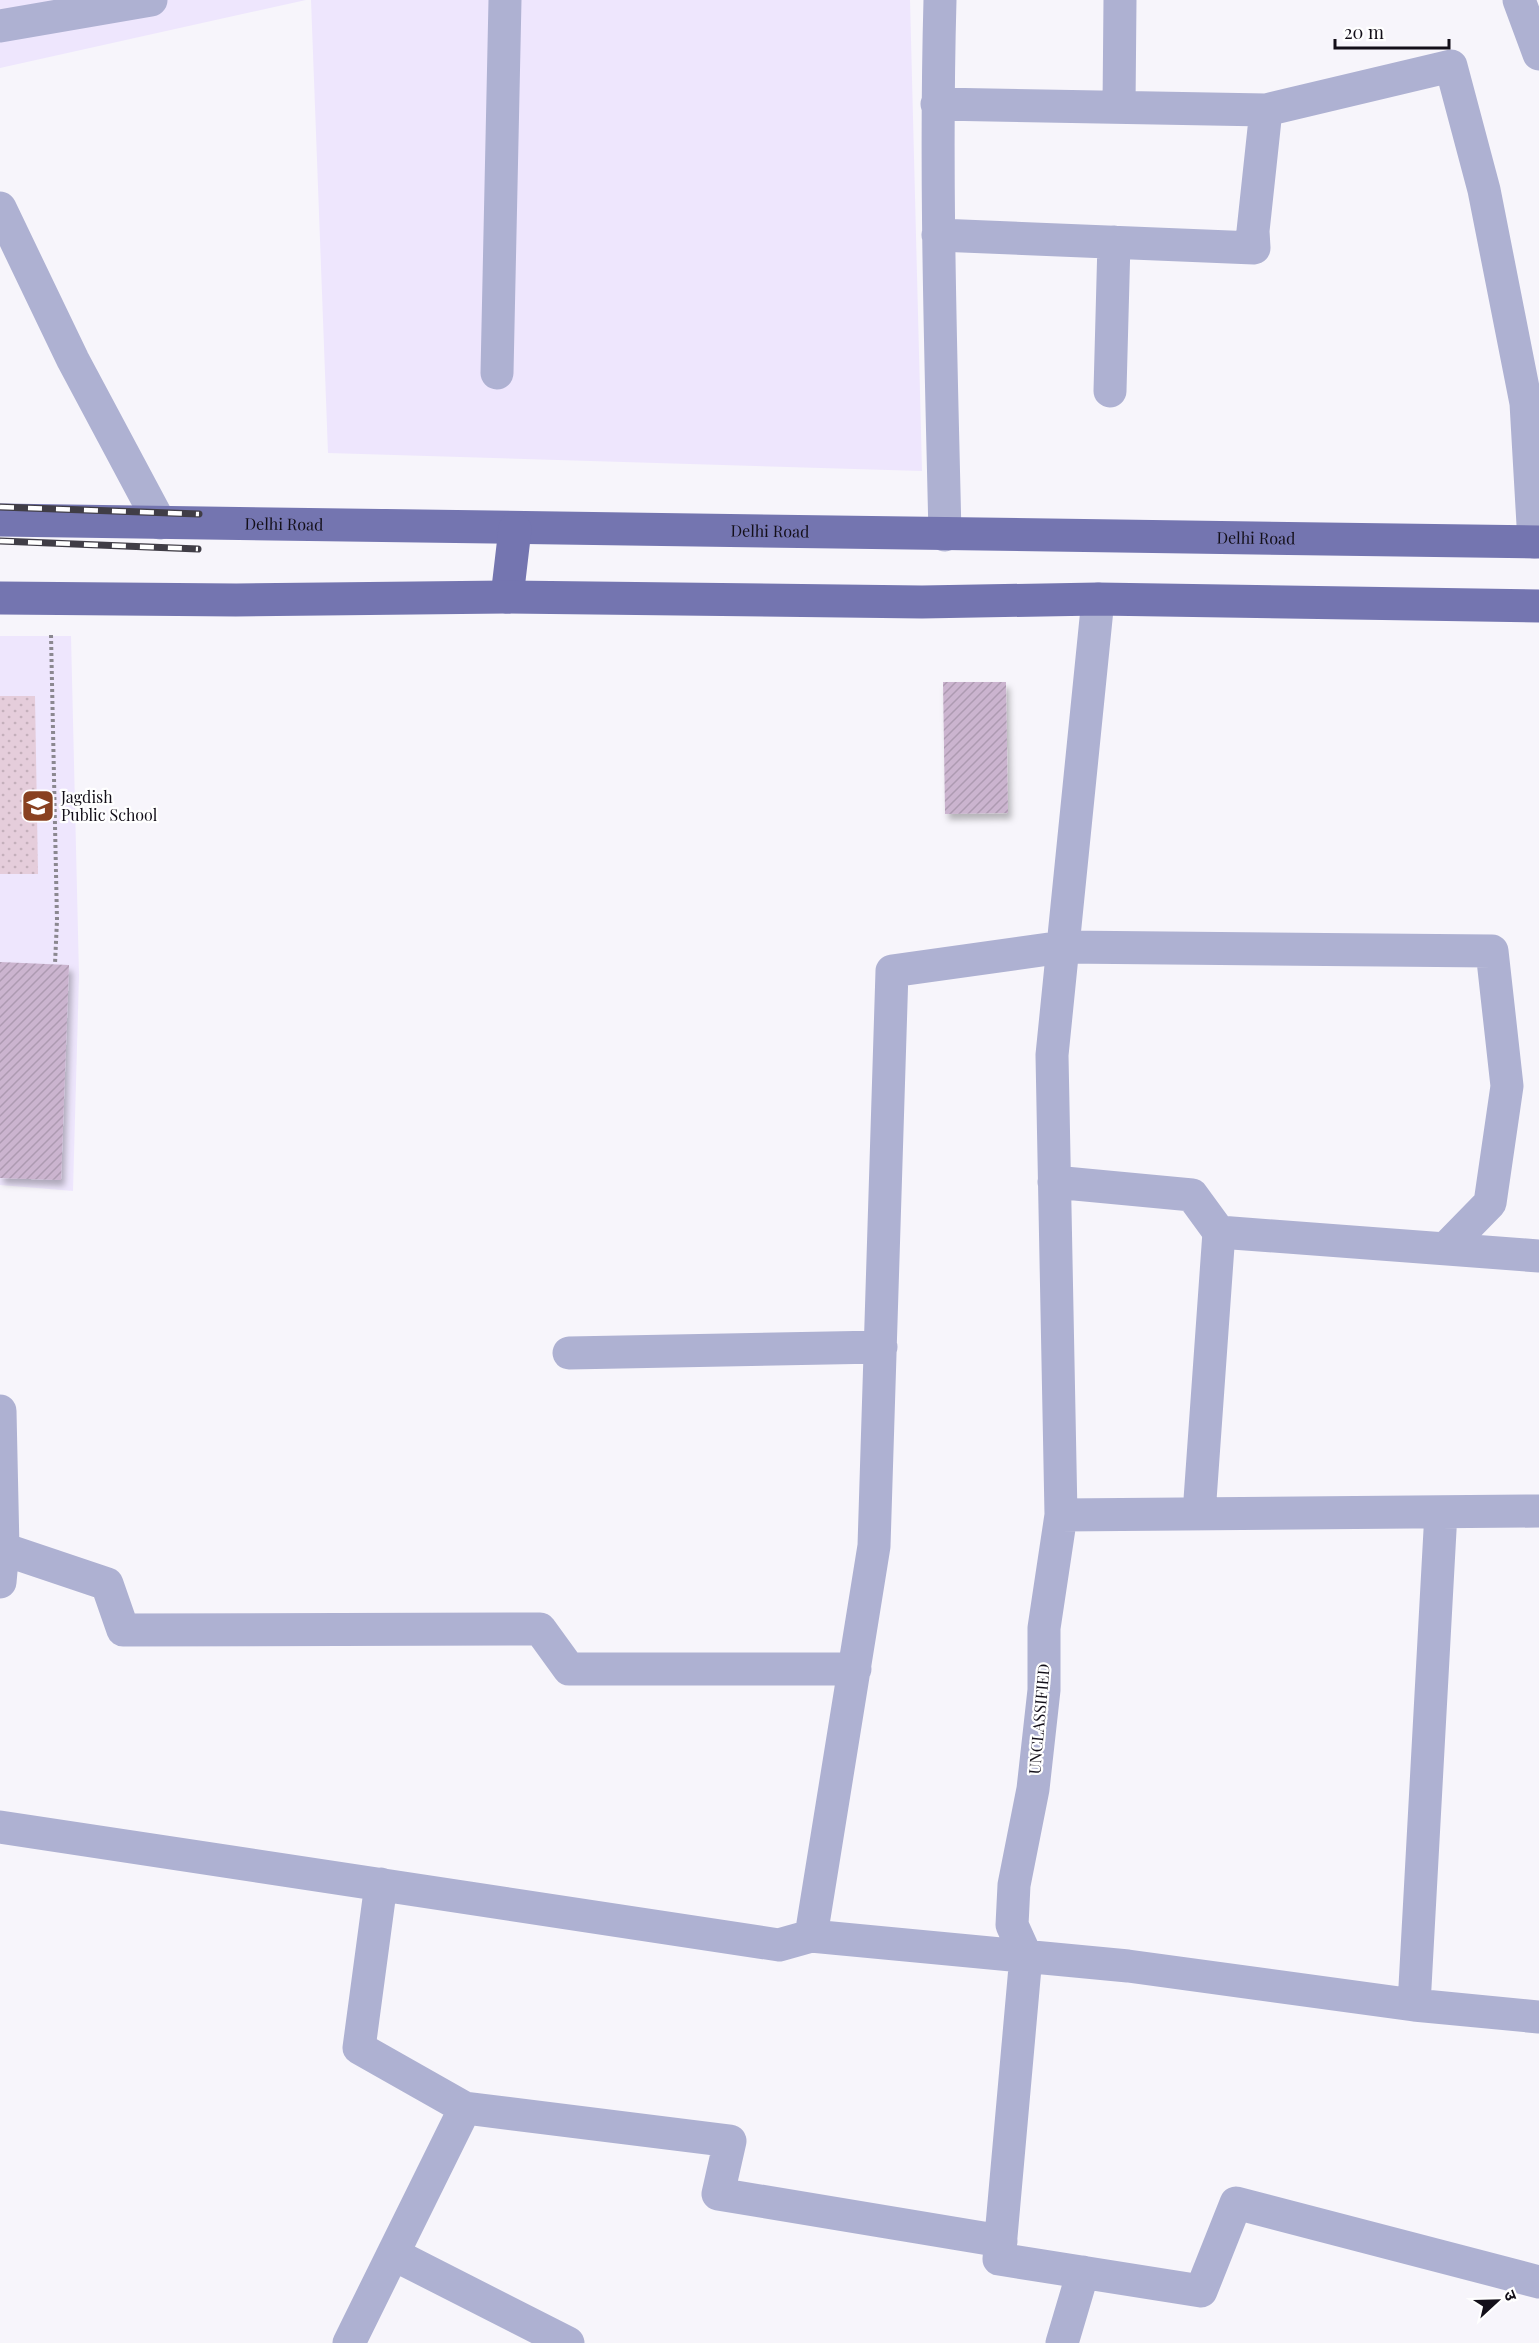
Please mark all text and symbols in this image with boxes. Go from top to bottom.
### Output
scale bar [1335,12,1449,50]
text: 20 m [1344,20,1384,44]
street label: Delhi Road [244,512,324,535]
street label: Delhi Road [730,519,809,542]
street label: Delhi Road [1216,526,1295,549]
place label: Jagdish Public School [60,786,158,825]
school or university icon: Jagdish Public School [20,788,56,824]
street label: UNCLASSIFIED [1023,1663,1054,1775]
north arrow [1467,2271,1527,2331]
text: उ [1500,2287,1523,2304]

